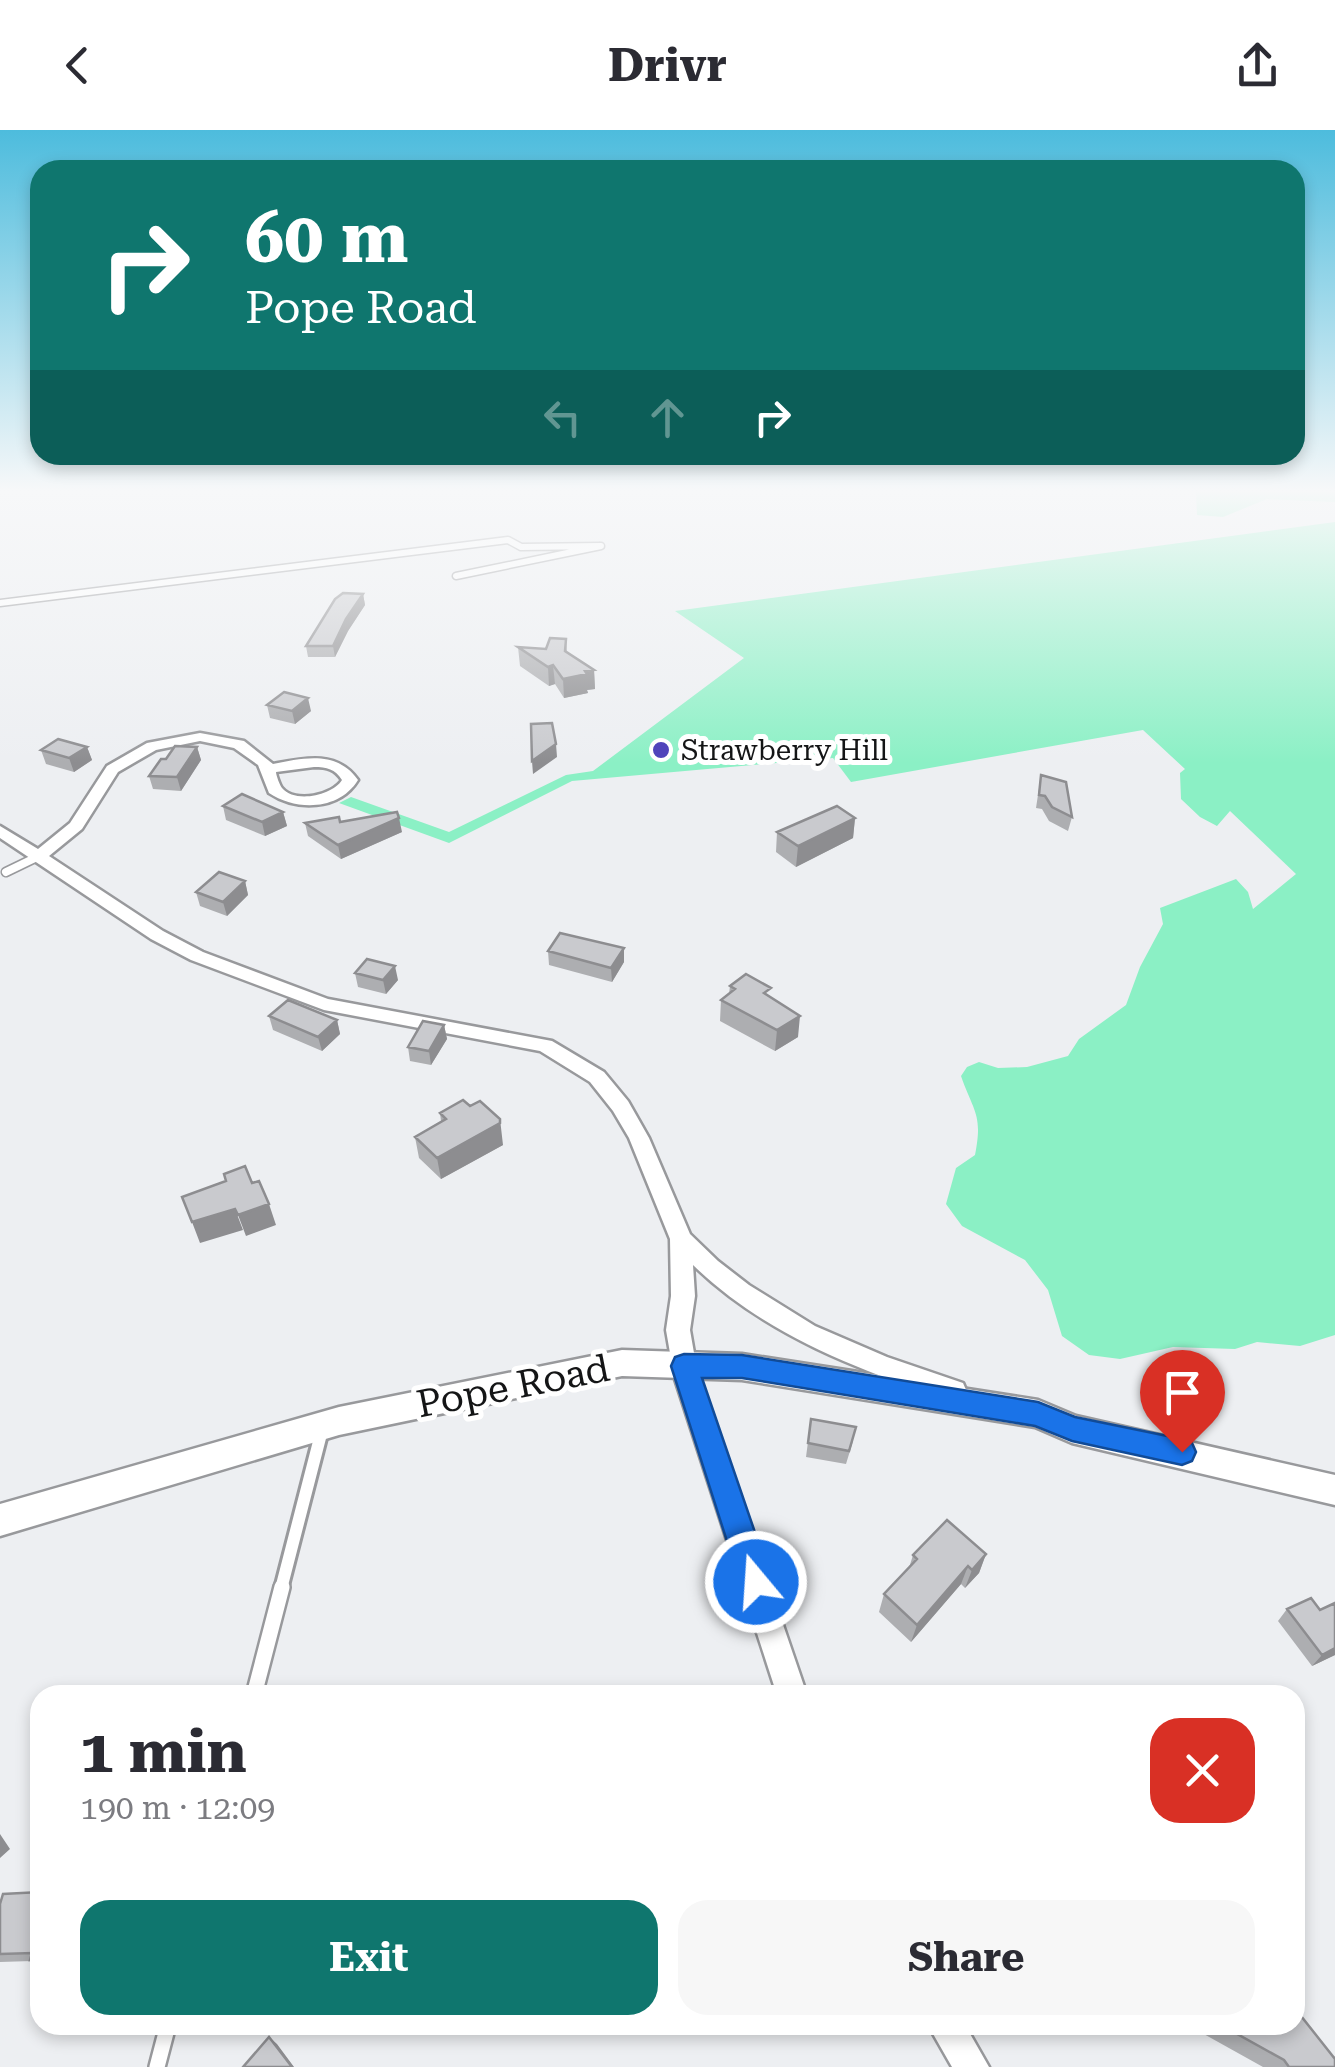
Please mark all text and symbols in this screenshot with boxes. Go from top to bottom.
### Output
icon: back [50,38,105,93]
icon: share [1230,38,1285,93]
text: Drivr [608,39,727,92]
text: 60 m [245,197,409,279]
icon: right [80,200,210,330]
text: Pope Road [245,281,477,334]
icon: left [535,390,590,445]
icon: ahead [640,390,695,445]
icon: right [745,390,800,445]
place label: Strawberry Hill [681,734,888,767]
marker: Strawberry Hill [650,739,672,761]
street label: Pope Road [413,1346,613,1426]
pin [1140,1350,1225,1453]
icon: arrive [1155,1365,1210,1420]
position arrow [704,1530,808,1634]
text: 1 min [80,1716,247,1787]
button: close [1150,1718,1255,1823]
text: 190 m · 12:09 [80,1789,275,1827]
button: Exit [80,1900,658,2015]
button: Share [678,1900,1255,2015]

